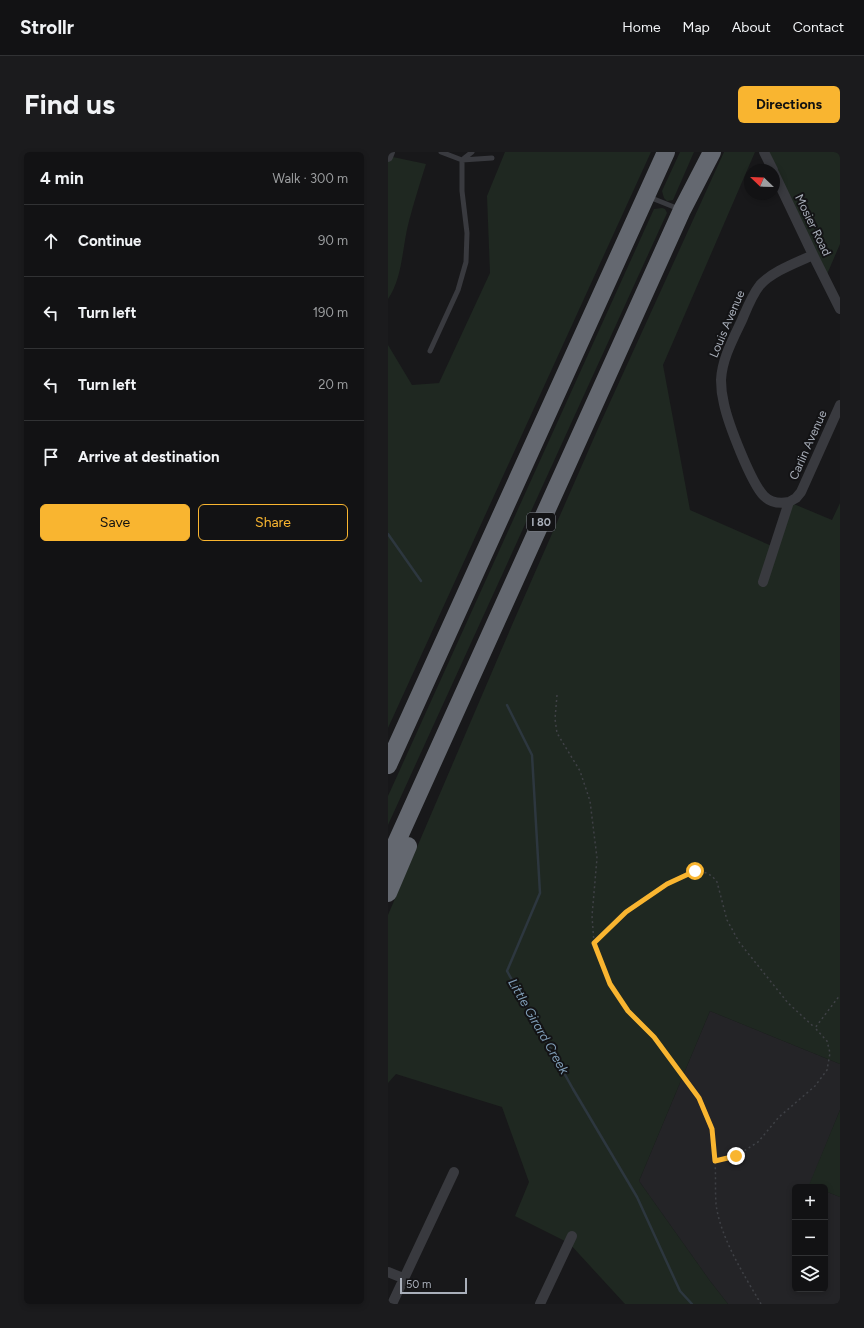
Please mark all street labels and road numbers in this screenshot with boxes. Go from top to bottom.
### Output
street label: Mosier Road [792,192,834,258]
street label: Louis Avenue [707,288,748,360]
street label: Carlin Avenue [786,408,830,482]
road number: I 80 [527,513,555,531]

